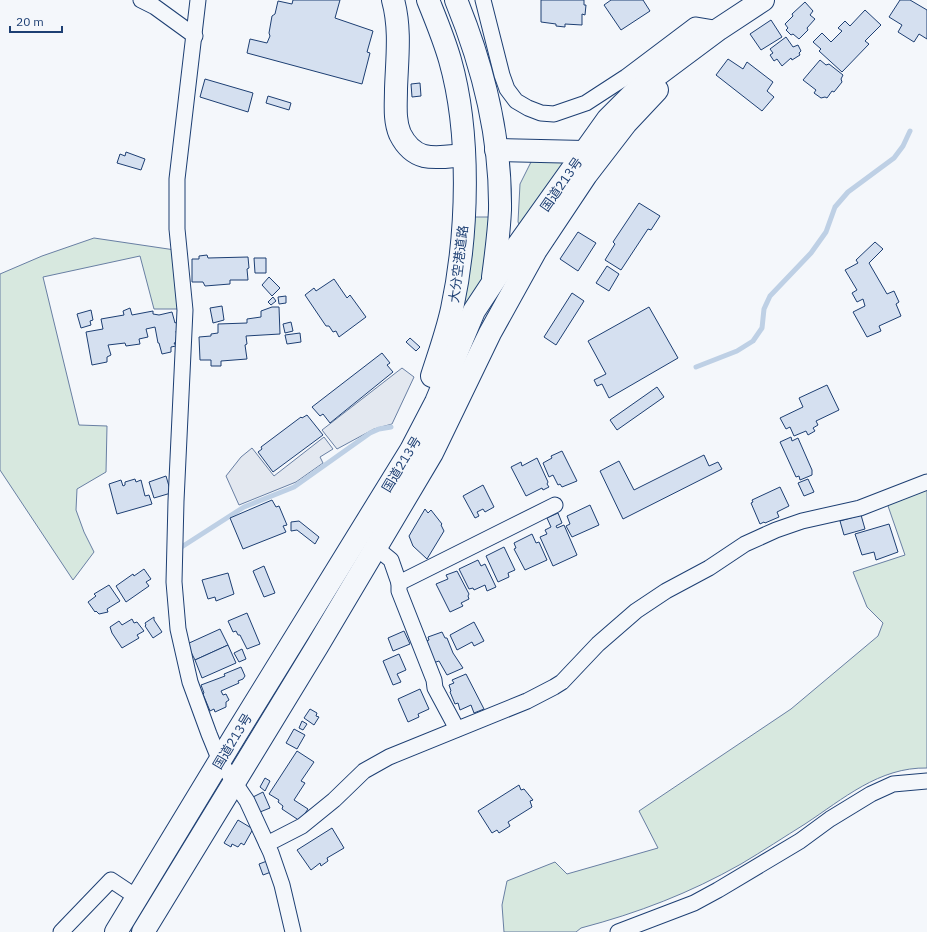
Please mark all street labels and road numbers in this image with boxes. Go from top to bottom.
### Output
street label: 国道213号 [537,154,586,215]
street label: 大分空港道路 [445,224,472,304]
street label: 国道213号 [378,433,425,495]
street label: 国道213号 [209,710,256,772]

